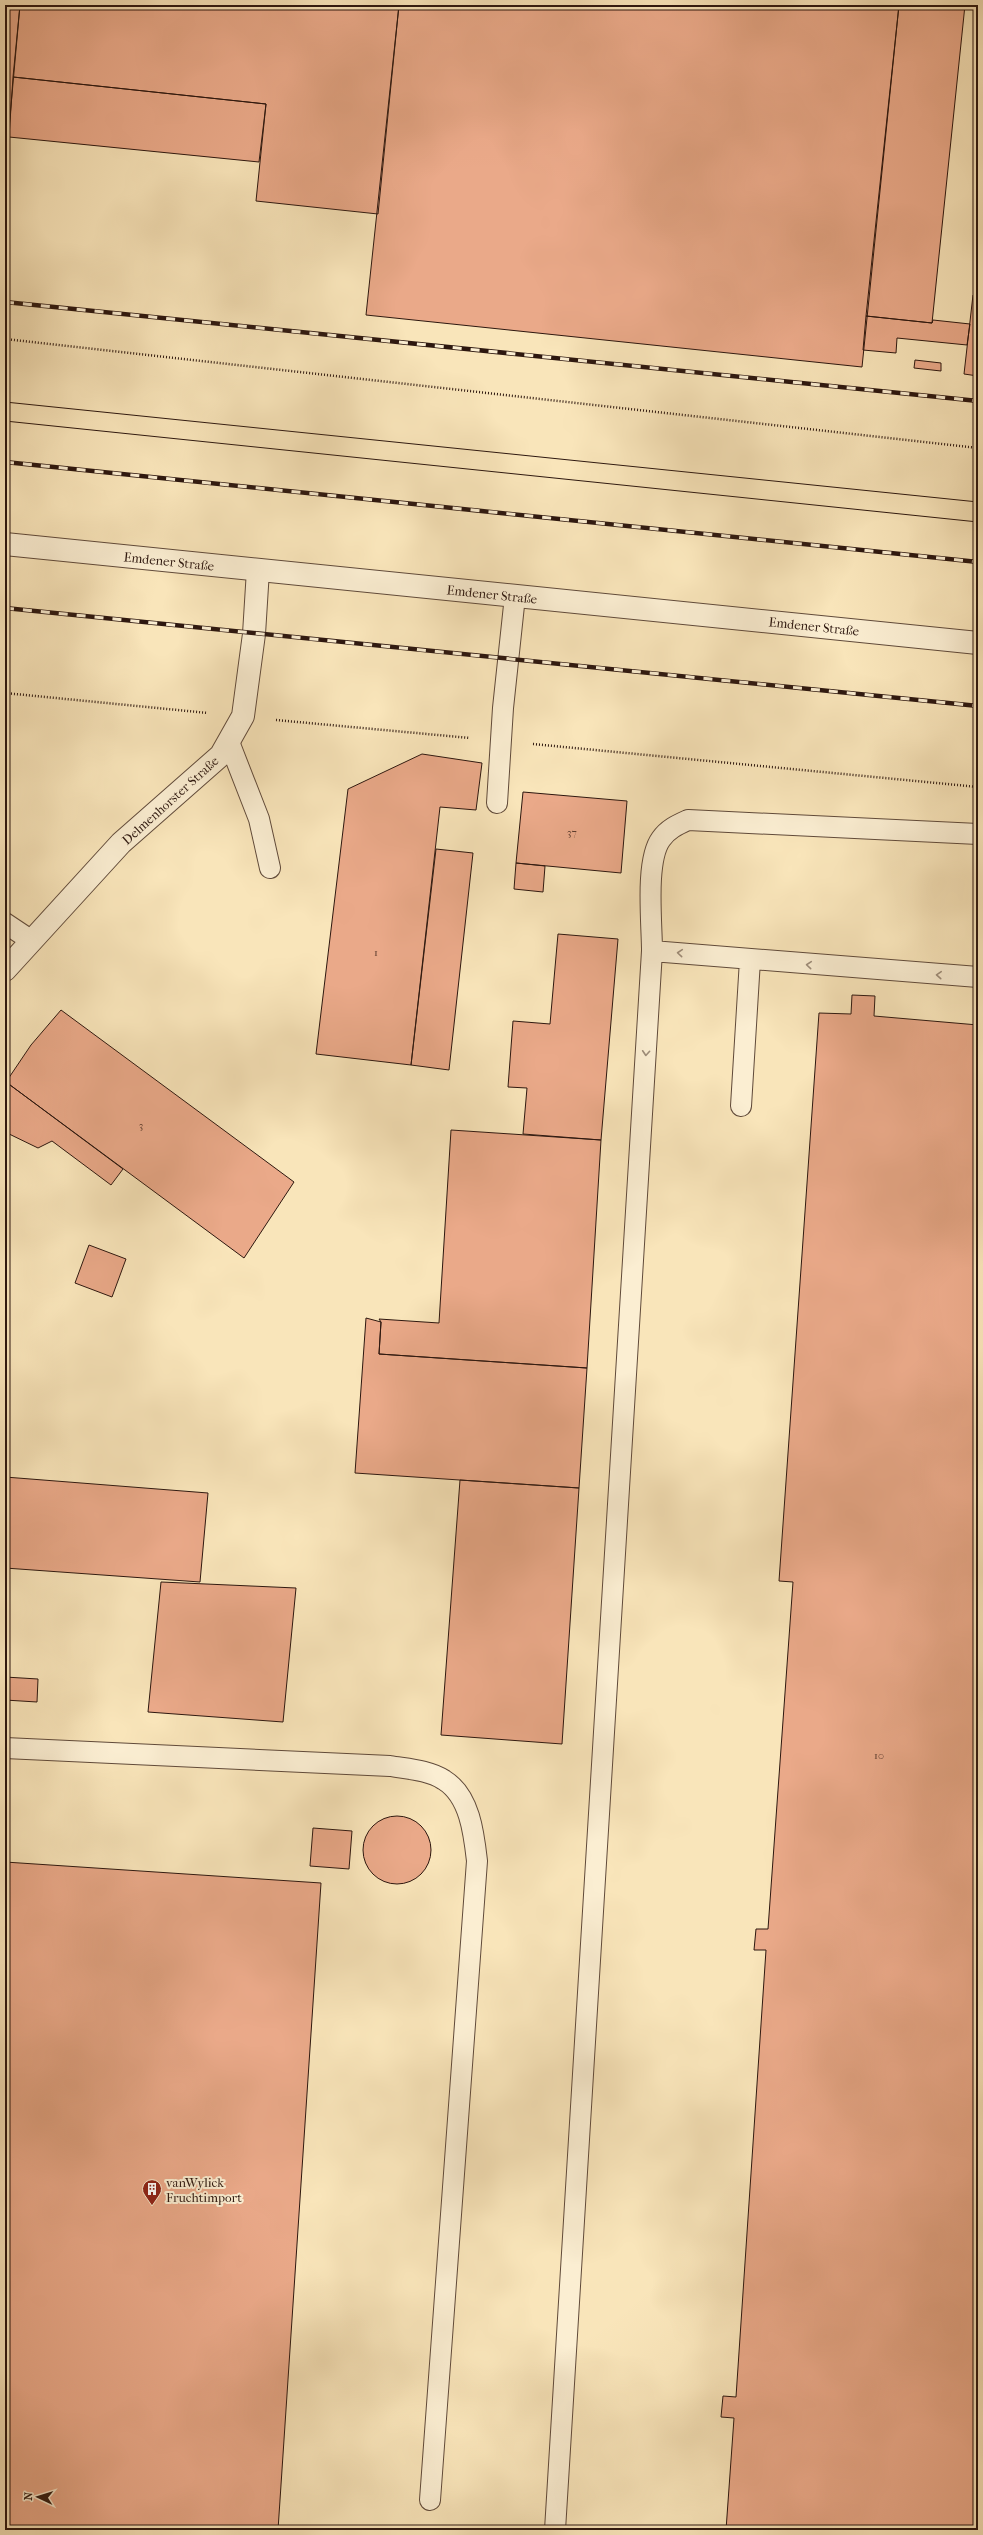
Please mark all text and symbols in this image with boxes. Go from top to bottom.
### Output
street label: Emdener Straße [123,549,215,574]
street label: Emdener Straße [446,582,538,607]
street label: Emdener Straße [768,614,860,639]
street label: Delmenhorster Straße [119,753,222,848]
house number: 37 [567,826,577,839]
house number: 1 [374,946,378,959]
one-way arrow [677,949,683,958]
one-way arrow [806,960,812,969]
one-way arrow [936,970,942,979]
one-way arrow [641,1050,650,1056]
house number: 3 [139,1119,143,1132]
house number: 10 [874,1749,884,1762]
place label: vanWylick Fruchtimport [166,2175,242,2205]
building icon: vanWylick Fruchtimport [141,2178,163,2206]
north arrow [18,2477,58,2517]
text: N [22,2491,35,2501]

